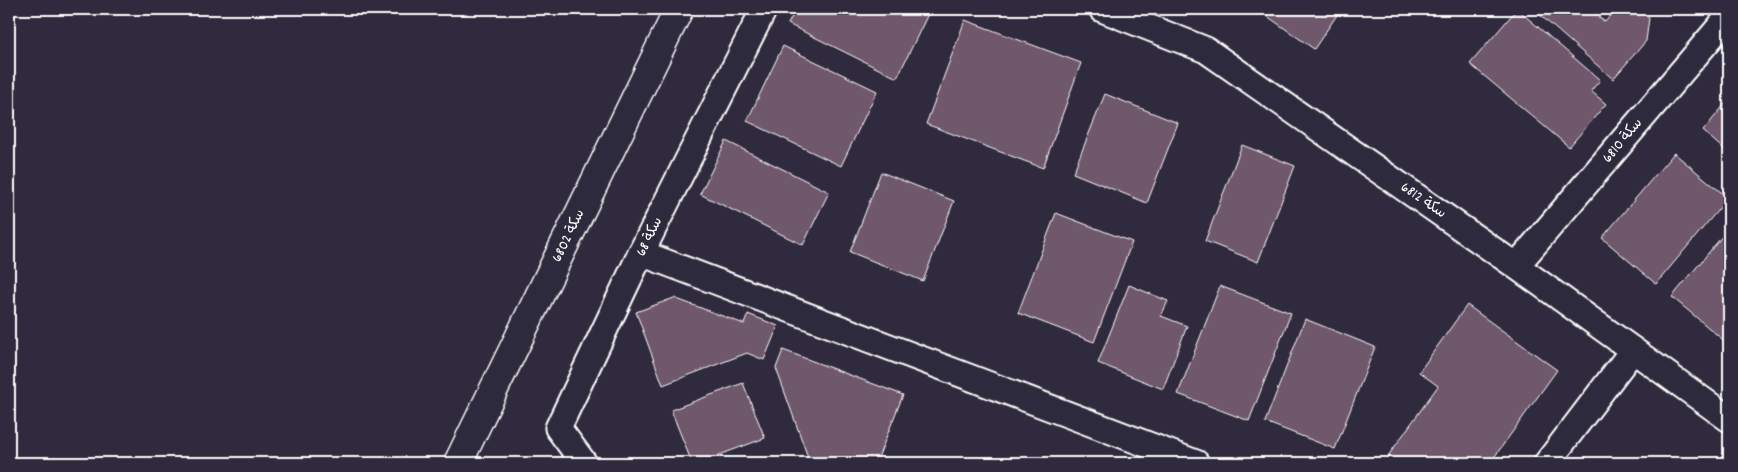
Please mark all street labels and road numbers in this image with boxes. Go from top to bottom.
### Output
street label: سكة 6810 [1597,114,1649,168]
street label: سكة 6812 [1396,177,1450,225]
street label: سكة 6802 [547,206,591,266]
street label: 68 سكة [631,213,669,261]

